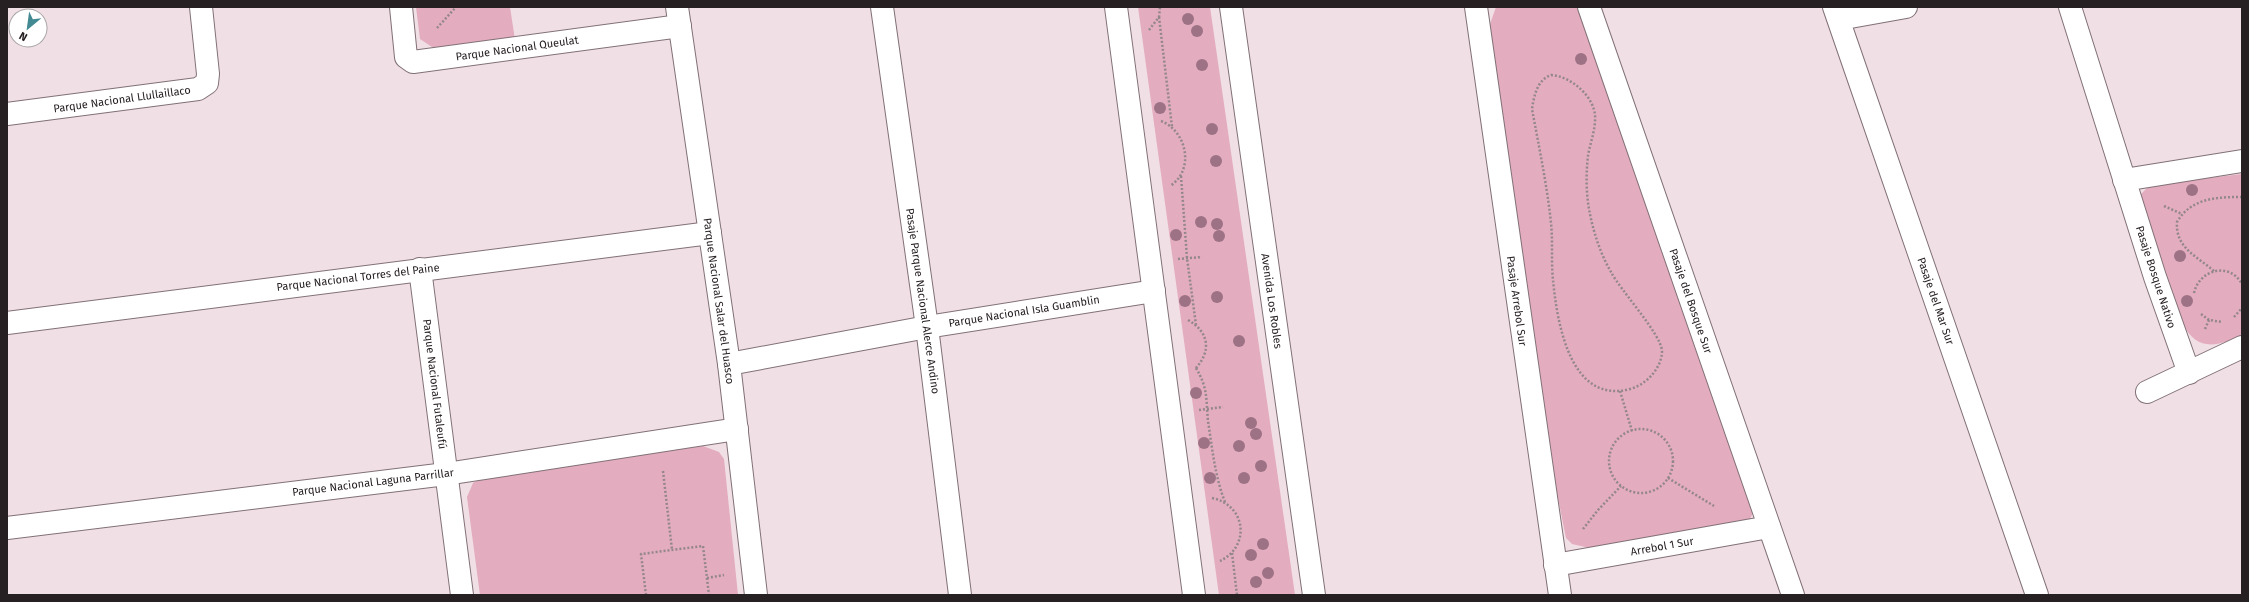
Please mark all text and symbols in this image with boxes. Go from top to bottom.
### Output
north arrow [8,8,48,48]
text: N [17,29,30,44]
street label: Parque Nacional Queulat [455,33,579,64]
street label: Parque Nacional Llullaillaco [53,83,192,116]
street label: Pasaje Parque Nacional Alerce Andino [903,207,942,395]
street label: Parque Nacional Salar del Huasco [700,217,737,385]
street label: Pasaje Bosque Nativo [2133,224,2178,330]
street label: Pasaje del Bosque Sur [1666,247,1715,356]
street label: Avenida Los Robles [1258,253,1285,350]
street label: Pasaje Arrebol Sur [1504,255,1529,348]
street label: Pasaje del Mar Sur [1914,256,1957,347]
street label: Parque Nacional Torres del Paine [276,261,440,294]
street label: Parque Nacional Isla Guamblin [948,293,1101,330]
street label: Parque Nacional Futaleufú [420,318,449,450]
street label: Parque Nacional Laguna Parrillar [291,466,455,499]
street label: Arrebol 1 Sur [1629,534,1695,558]

